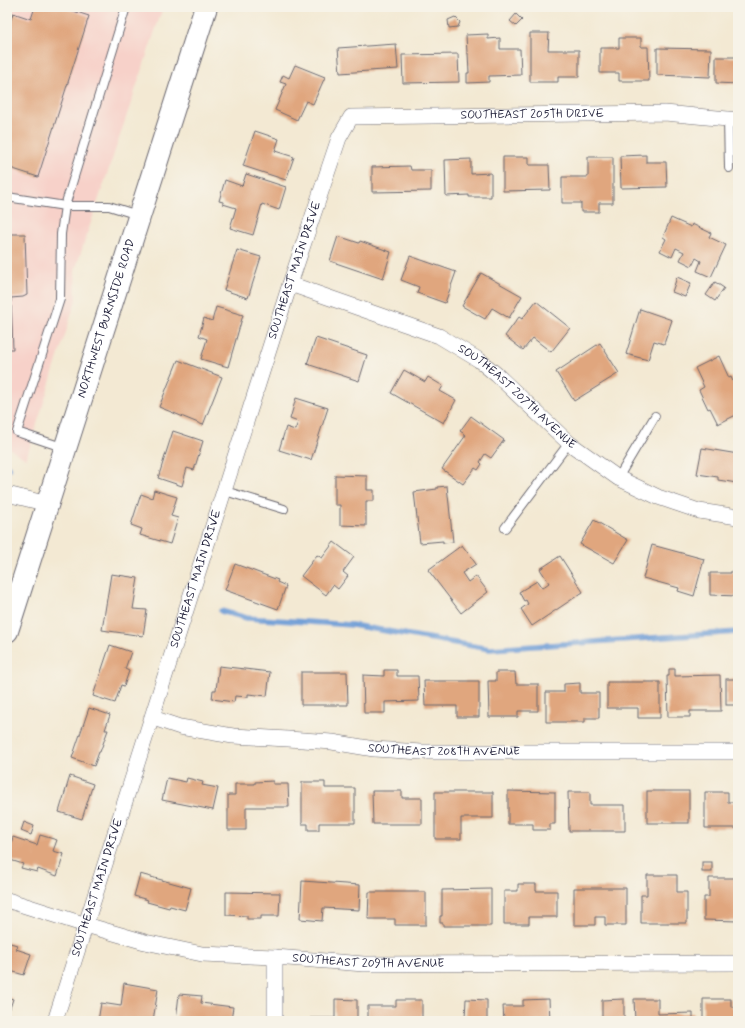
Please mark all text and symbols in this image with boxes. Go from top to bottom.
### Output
street label: SOUTHEAST 205TH DRIVE [460,106,605,124]
street label: SOUTHEAST MAIN DRIVE [265,199,325,341]
street label: NORTHWEST BURNSIDE ROAD [74,237,140,400]
street label: SOUTHEAST 207TH AVENUE [455,341,579,453]
street label: SOUTHEAST MAIN DRIVE [166,507,226,650]
street label: SOUTHEAST 208TH AVENUE [367,740,520,760]
street label: SOUTHEAST MAIN DRIVE [68,816,127,959]
street label: SOUTHEAST 209TH AVENUE [292,950,444,972]

